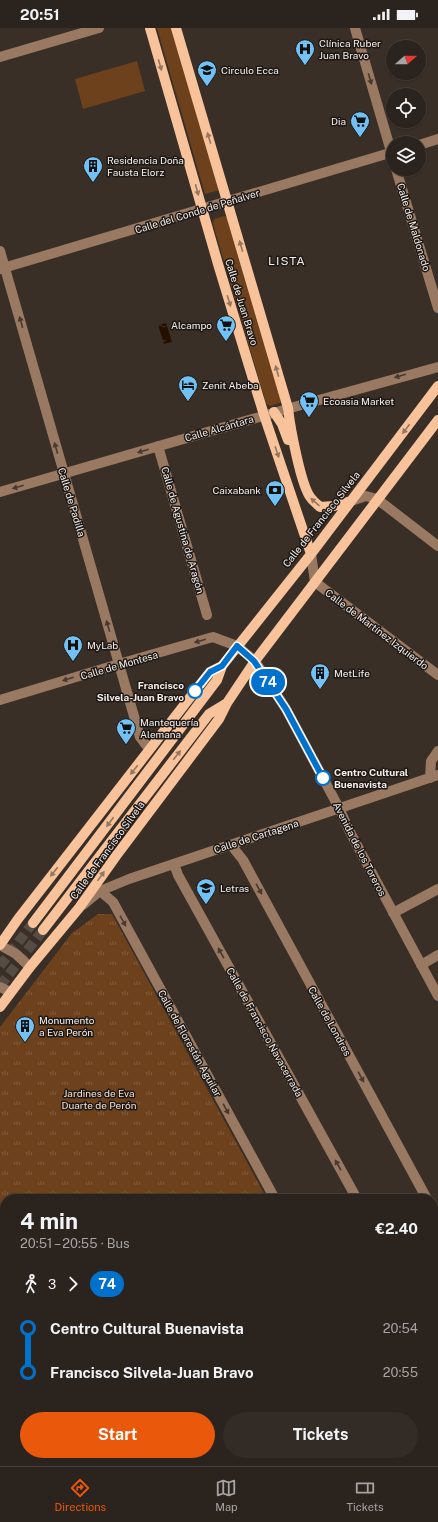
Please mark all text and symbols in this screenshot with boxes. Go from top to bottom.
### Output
text: 20:51 [20,6,60,23]
place label: Clínica Ruber Juan Bravo [319,37,381,61]
hospital icon: Clínica Ruber Juan Bravo [294,38,316,66]
north arrow [386,40,426,80]
map controls [386,40,426,176]
school or university icon: Circulo Ecca [196,59,218,87]
one-way arrow [157,60,163,72]
place label: Circulo Ecca [221,64,279,76]
one-way arrow [367,73,373,85]
button: locate [386,88,426,128]
supermarket icon: Dia [349,110,371,138]
place label: Dia [331,115,346,127]
one-way arrow [206,132,212,144]
button: layers [386,136,426,176]
place label: Residencia Doña Fausta Elorz [107,154,184,178]
building icon: Residencia Doña Fausta Elorz [82,155,104,183]
street label: Calle de Maldonado [395,181,433,273]
one-way arrow [194,185,200,197]
street label: Calle del Conde de Peñalver [133,186,261,236]
one-way arrow [238,240,244,252]
district label: LISTA [268,254,306,268]
street label: Calle de Juan Bravo [223,257,261,347]
one-way arrow [226,295,232,307]
supermarket icon: Alcampo [215,314,237,342]
one-way arrow [18,316,24,328]
place label: Alcampo [171,319,212,331]
one-way arrow [274,365,280,377]
one-way arrow [394,373,406,379]
hotel icon: Zenit Abeba [177,374,199,402]
place label: Zenit Abeba [202,379,259,391]
supermarket icon: Ecoasia Market [298,390,320,418]
place label: Ecoasia Market [323,395,394,407]
street label: Calle Alcántara [183,412,255,444]
one-way arrow [402,423,410,434]
one-way arrow [53,441,59,454]
one-way arrow [274,446,280,458]
one-way arrow [136,448,148,454]
street label: Calle de Agustina de Aragón [159,465,207,595]
street label: Calle de Padilla [56,466,88,538]
street label: Calle de Francisco Silvela [280,469,362,569]
bank icon: Caixabank [264,479,286,507]
one-way arrow [11,484,23,490]
place label: Caixabank [212,484,261,496]
one-way arrow [310,497,320,506]
street label: Calle de Martínez Izquierdo [323,586,431,672]
one-way arrow [105,620,111,632]
hospital icon: MyLab [62,634,84,662]
one-way arrow [194,638,206,644]
place label: MyLab [87,639,118,651]
street label: Calle de Montesa [79,648,159,682]
building icon: MetLife [309,662,331,690]
place label: MetLife [334,667,370,679]
line badge: 74 [250,669,286,695]
text: 74 [259,674,277,690]
one-way arrow [62,676,74,682]
place label: Francisco Silvela-Juan Bravo [97,679,184,703]
marker: Francisco Silvela-Juan Bravo [187,683,203,699]
place label: Mantequería Alemana [140,716,199,740]
supermarket icon: Mantequería Alemana [115,717,137,745]
one-way arrow [173,749,182,760]
one-way arrow [130,764,138,775]
place label: Centro Cultural Buenavista [334,766,408,790]
marker: Centro Cultural Buenavista [315,770,331,786]
street label: Calle de Francisco Silvela [67,799,147,901]
street label: Avenida de los Toreros [331,800,389,898]
one-way arrow [106,816,114,827]
street label: Calle de Cartagena [212,817,300,855]
one-way arrow [50,867,59,878]
one-way arrow [97,871,105,882]
school or university icon: Letras [195,877,217,905]
place label: Letras [220,882,249,894]
one-way arrow [256,883,262,895]
one-way arrow [120,915,127,927]
one-way arrow [218,947,225,959]
street label: Calle de Francisco Navacerrada [224,965,306,1099]
street label: Calle de Londres [306,984,354,1058]
street label: Calle de Florestán Aguilar [156,988,224,1099]
place label: Monumento a Eva Perón [39,1014,95,1038]
building icon: Monumento a Eva Perón [14,1015,36,1043]
one-way arrow [358,1071,364,1083]
park label: Jardines de Eva Duarte de Perón [62,1087,137,1111]
one-way arrow [223,1103,230,1115]
one-way arrow [335,1159,341,1171]
text: 4 min [20,1208,78,1234]
text: €2.40 [375,1220,418,1237]
text: 20:51 – 20:55 · Bus [20,1236,130,1251]
icon: walk [20,1273,42,1295]
icon: forward [62,1273,84,1295]
text: 74 [98,1276,116,1292]
text: 3 [48,1277,56,1292]
text: Centro Cultural Buenavista [50,1320,244,1337]
text: 20:54 [383,1321,418,1336]
text: Francisco Silvela-Juan Bravo [50,1364,254,1381]
text: 20:55 [383,1365,418,1380]
button: Start [20,1412,215,1458]
button: Tickets [223,1412,418,1458]
tab: Directions [55,1477,106,1513]
tab: Map [215,1477,238,1513]
tab: Tickets [347,1477,383,1513]

